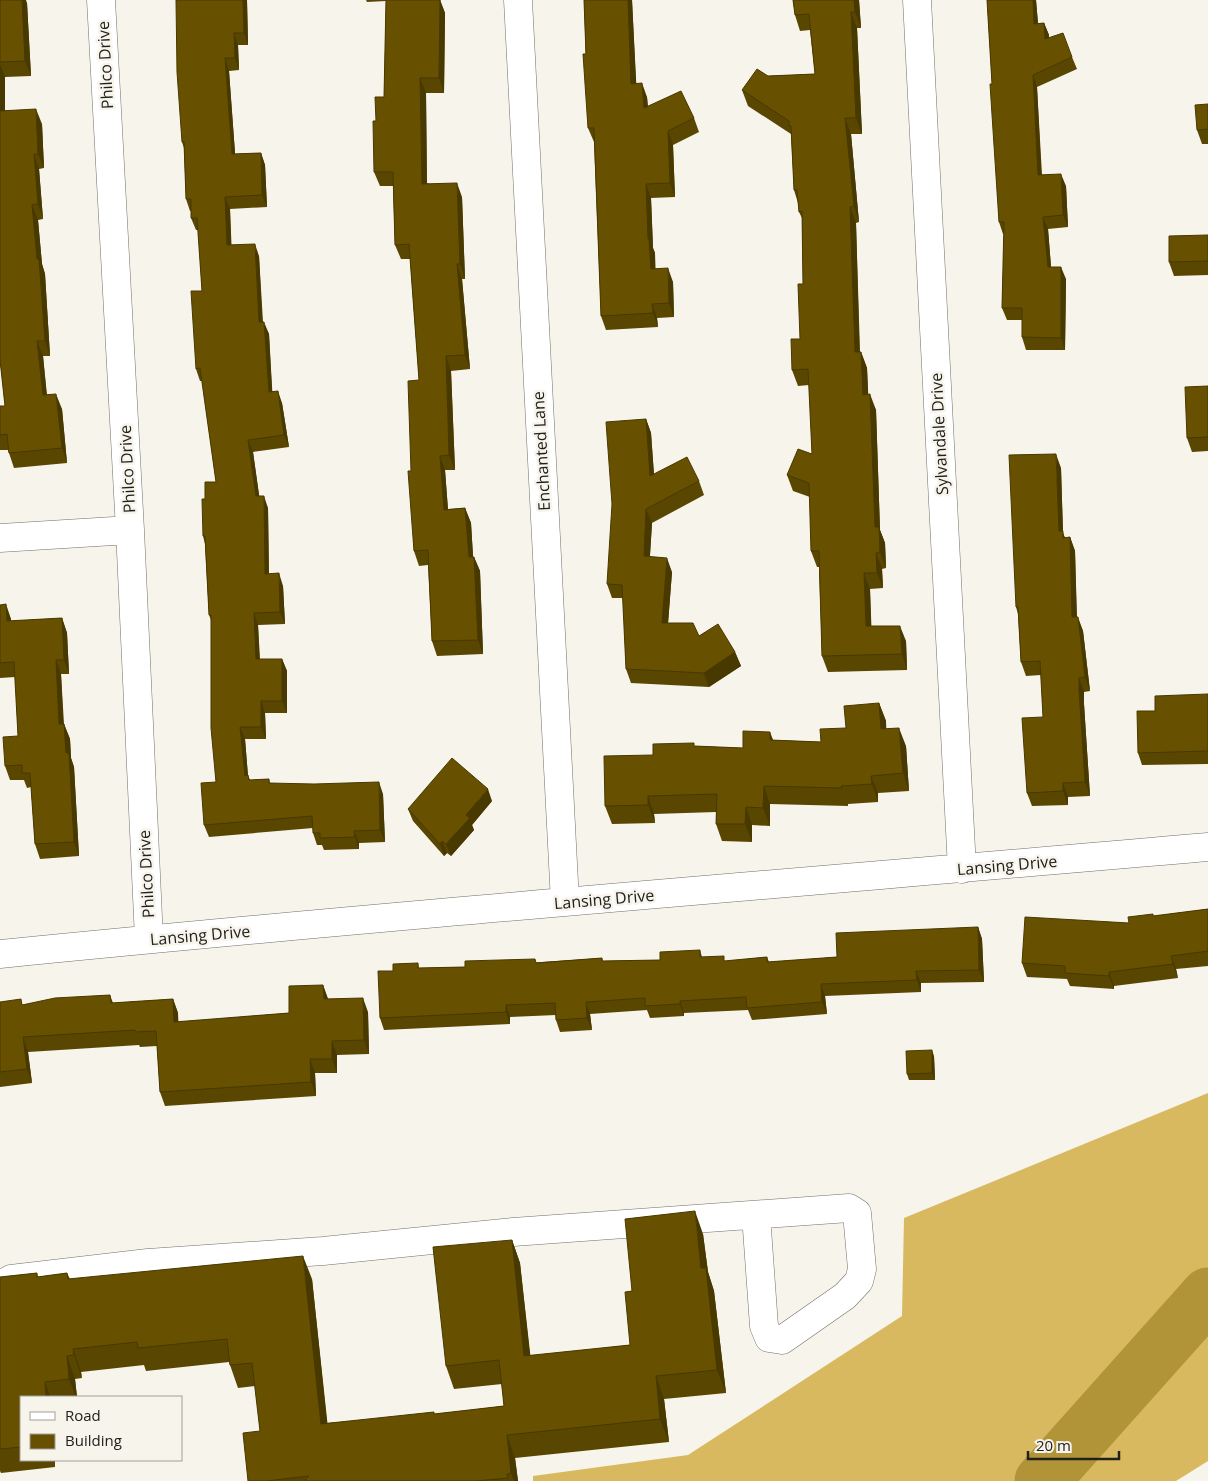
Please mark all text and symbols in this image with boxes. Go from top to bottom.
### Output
street label: Philco Drive [92,20,118,110]
street label: Sylvandale Drive [925,372,953,496]
street label: Enchanted Lane [527,391,555,511]
street label: Philco Drive [114,424,140,514]
street label: Philco Drive [133,829,159,919]
street label: Lansing Drive [956,850,1058,880]
street label: Lansing Drive [553,884,655,914]
street label: Lansing Drive [149,920,251,950]
legend [20,1396,182,1461]
text: Road [65,1405,101,1425]
scale bar [1028,1428,1119,1460]
text: Building [65,1430,122,1450]
text: 20 m [1036,1435,1071,1455]

